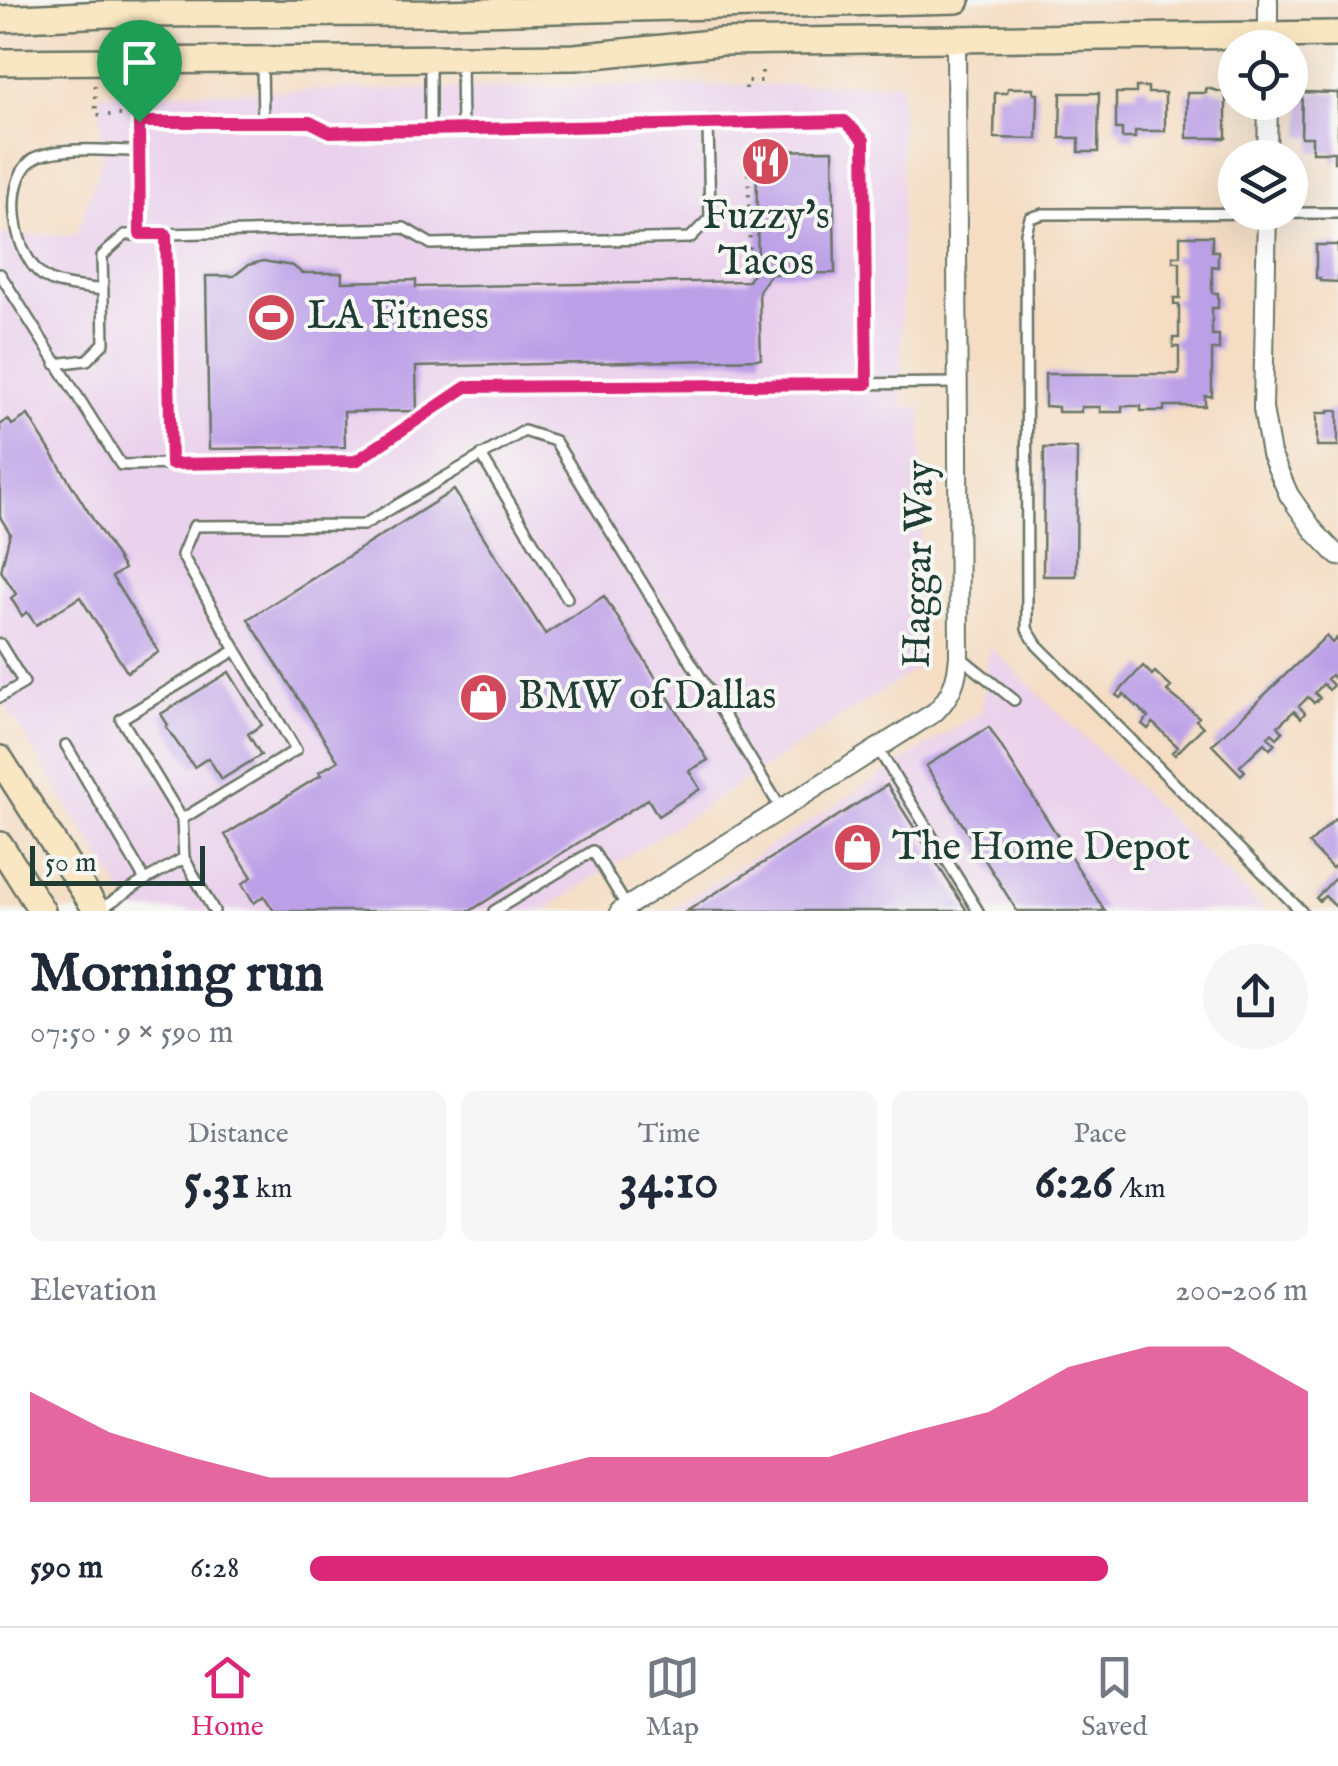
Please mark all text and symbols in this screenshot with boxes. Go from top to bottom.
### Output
pin [97,20,182,123]
map controls [1218,30,1308,230]
button: locate [1218,30,1308,120]
icon: arrive [112,35,167,90]
restaurant icon: Fuzzy's Tacos [740,136,792,188]
button: layers [1218,140,1308,230]
place label: Fuzzy's Tacos [702,192,830,289]
sports icon: LA Fitness [246,291,298,343]
place label: LA Fitness [307,292,489,343]
street label: Haggar Way [893,459,947,668]
shop icon: BMW of Dallas [457,671,509,723]
place label: BMW of Dallas [518,672,776,723]
shop icon: The Home Depot [831,822,883,874]
place label: The Home Depot [892,823,1190,874]
scale bar [30,841,205,886]
text: 50 m [45,846,97,881]
text: Morning run [30,940,324,1010]
button: share [1203,944,1308,1049]
text: 07:50 · 9 × 590 m [30,1013,234,1054]
text: Distance [187,1117,289,1152]
text: Time [638,1117,700,1152]
text: Pace [1074,1117,1126,1152]
text: 5.31 [184,1152,250,1215]
text: 34:10 [619,1152,719,1215]
text: 6:26 [1034,1152,1113,1215]
text: km [250,1172,292,1207]
text: /km [1113,1172,1166,1207]
text: Elevation [30,1271,157,1312]
text: 200–206 m [1175,1271,1308,1312]
text: 590 m [30,1548,103,1589]
text: 6:28 [190,1548,240,1589]
tab: Home [191,1650,264,1745]
tab: Map [645,1650,700,1745]
tab: Saved [1081,1650,1147,1745]

